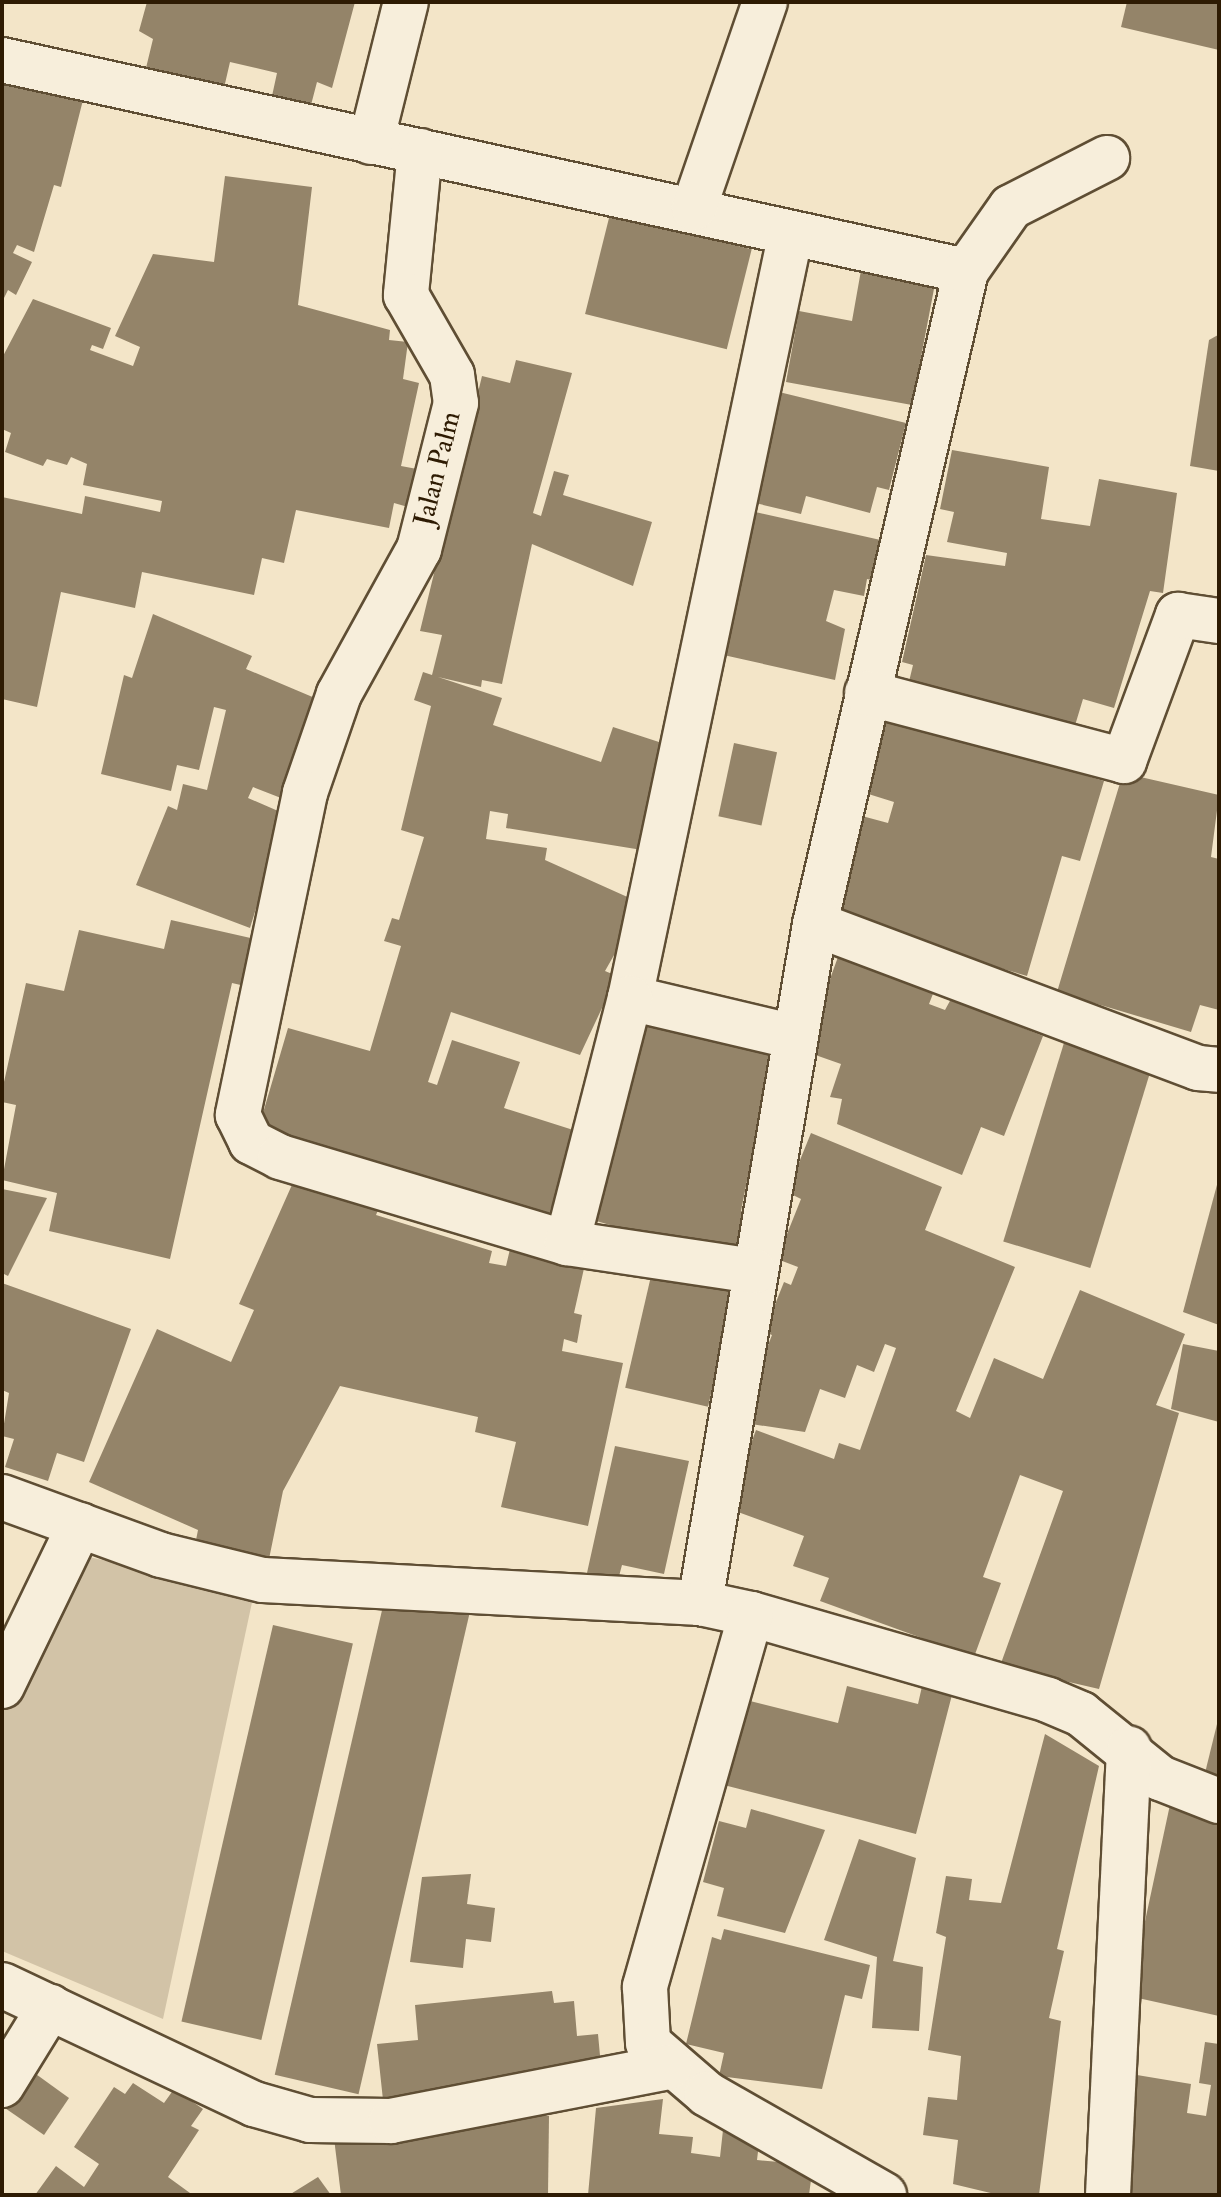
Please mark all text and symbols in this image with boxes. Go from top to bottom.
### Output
street label: Jalan Palm [407,408,469,530]

